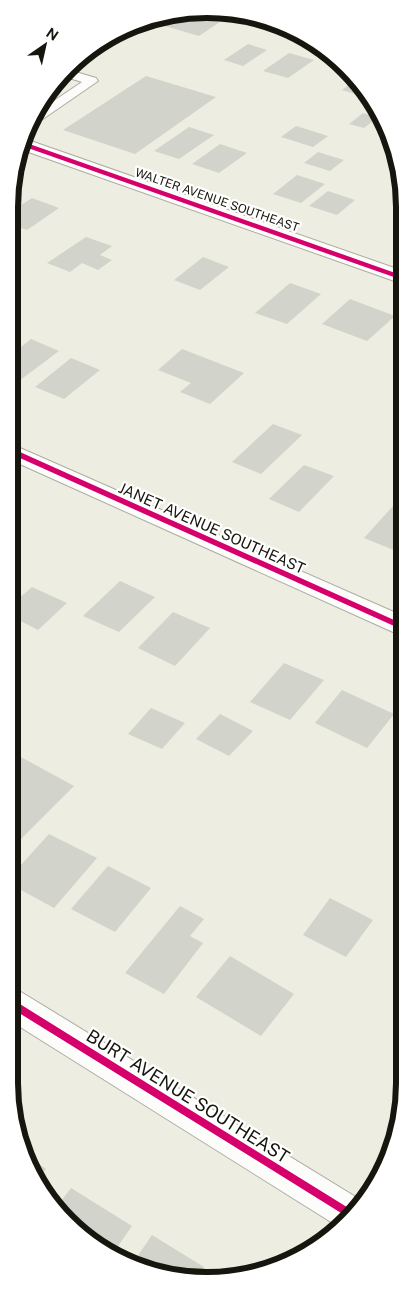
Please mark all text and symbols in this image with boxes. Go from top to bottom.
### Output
north arrow [20,20,70,70]
text: N [43,25,61,44]
street label: WALTER AVENUE SOUTHEAST [133,165,301,235]
street label: JANET AVENUE SOUTHEAST [116,479,308,577]
street label: BURT AVENUE SOUTHEAST [83,1025,294,1167]

